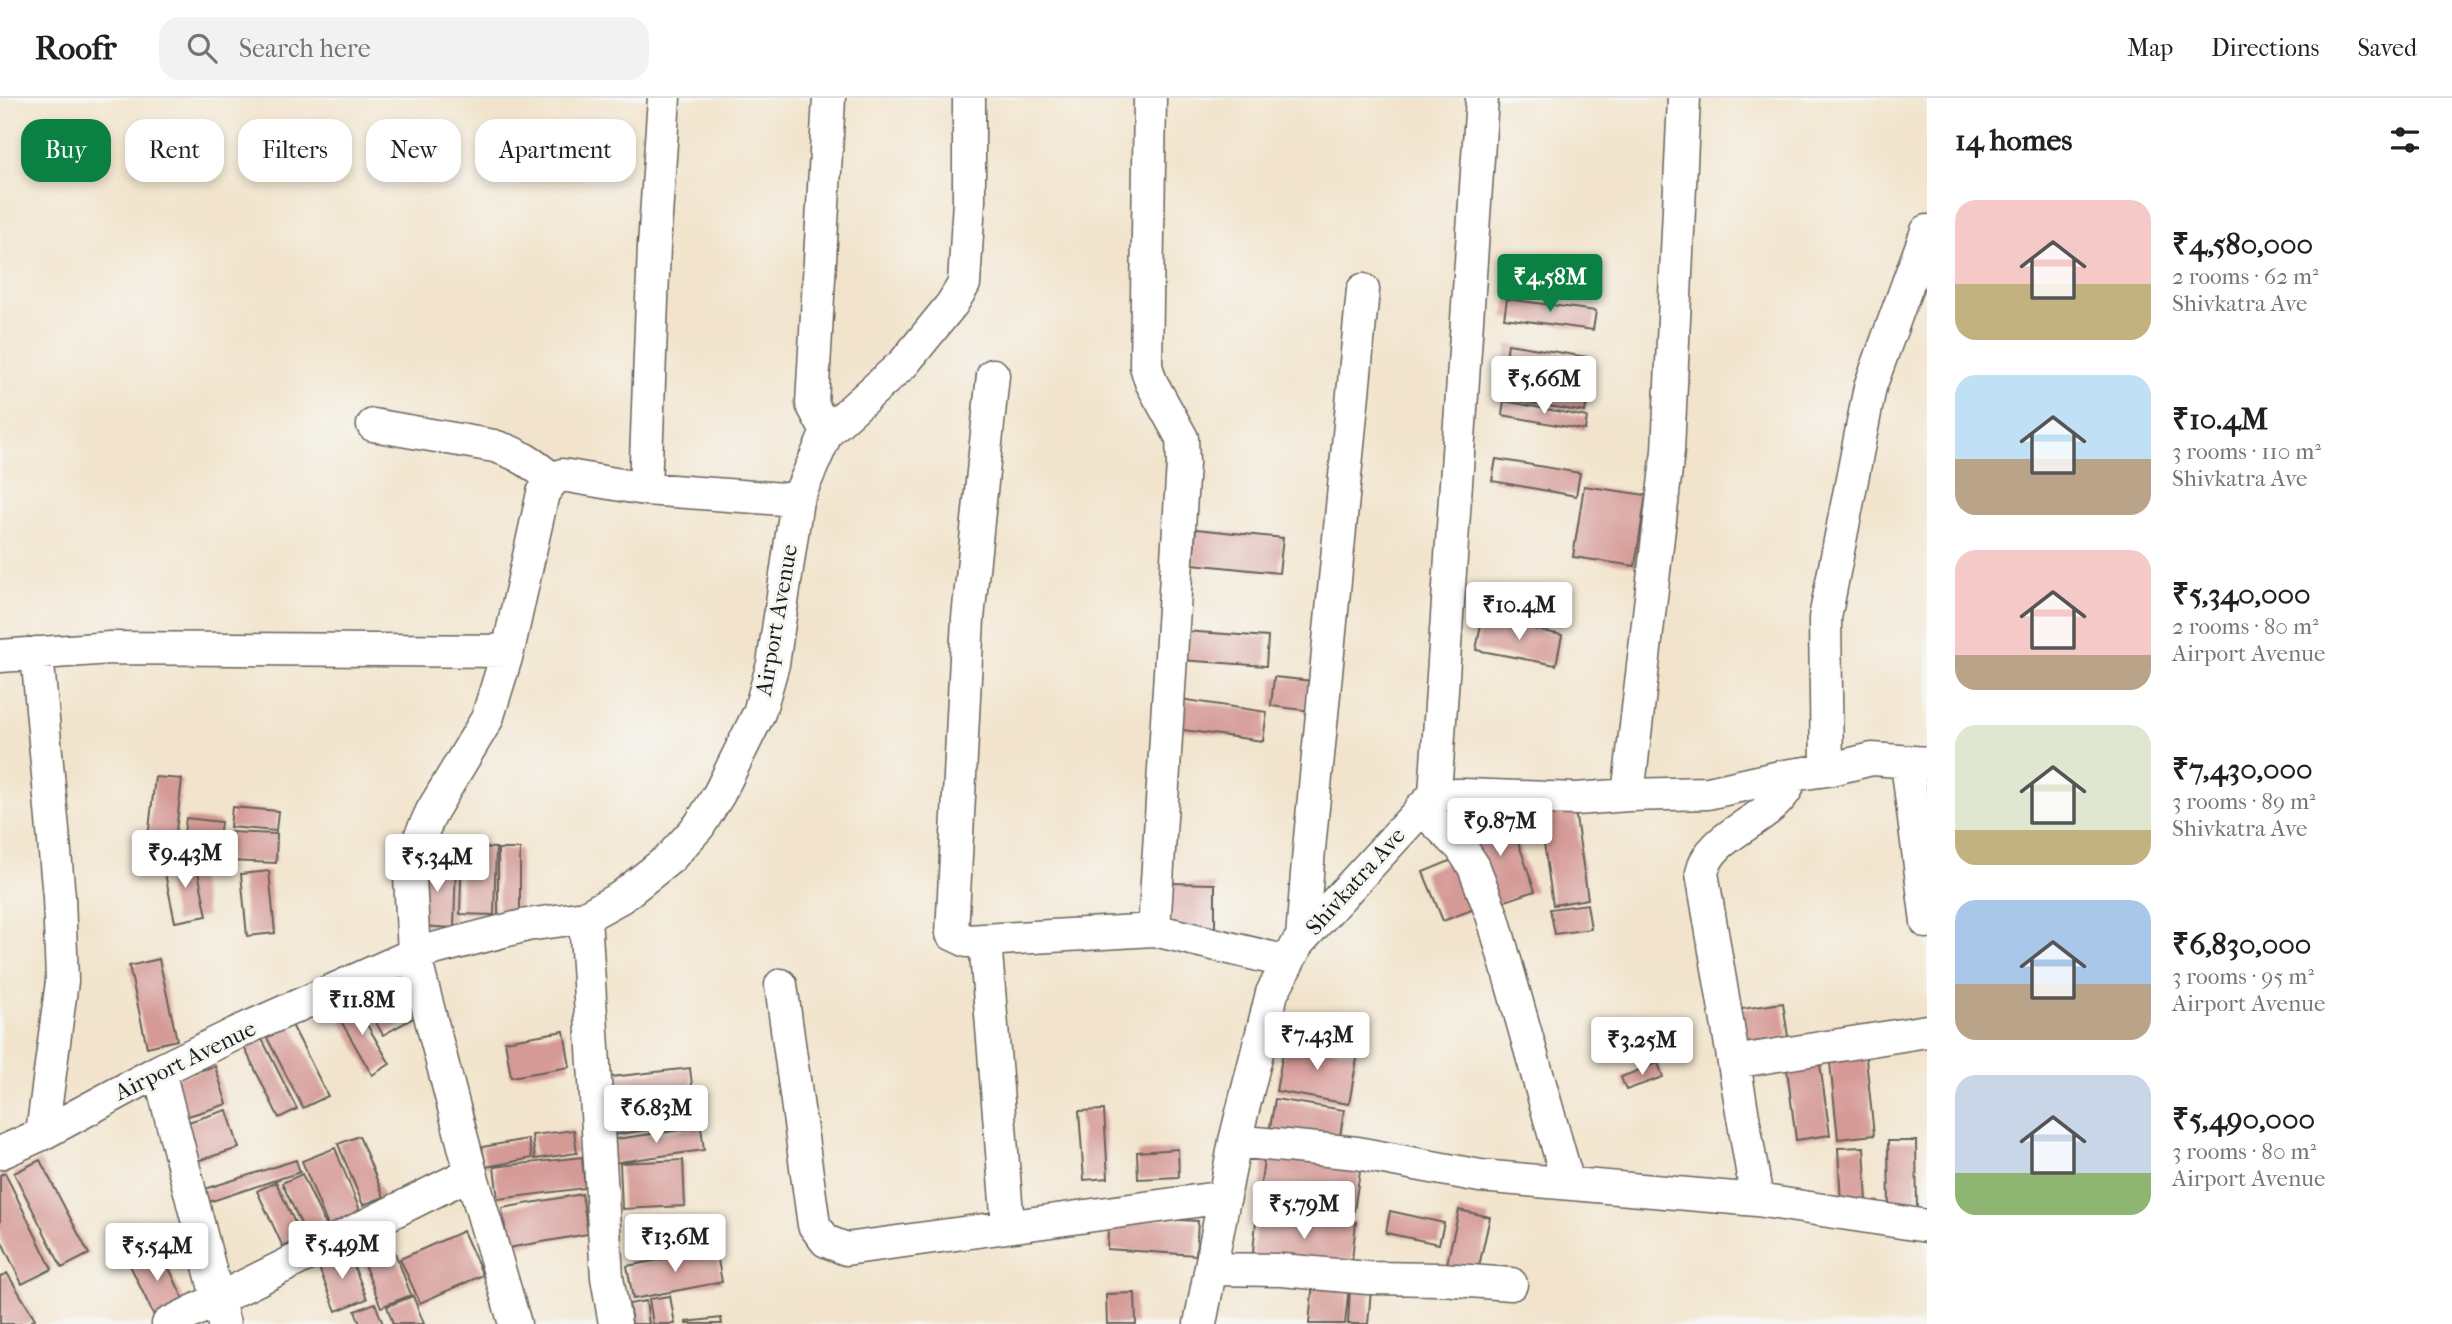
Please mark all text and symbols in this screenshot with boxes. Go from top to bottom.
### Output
search box [159,17,649,80]
text: Roofr [35,29,117,68]
icon: search [183,29,221,67]
text: Search here [239,33,371,64]
text: Map [2127,34,2173,62]
text: Directions [2211,34,2319,62]
text: Saved [2357,34,2417,62]
chip: Buy [21,119,111,182]
chip: Rent [125,119,224,182]
chip: Filters [238,119,352,182]
chip: New [366,119,461,182]
chip: Apartment [475,119,636,182]
icon: filters [2386,121,2424,159]
text: 14 homes [1955,123,2072,158]
text: ₹4,580,000 [2172,227,2313,262]
icon: home [2011,228,2095,312]
pin: ₹4.58M [1493,254,1607,314]
text: ₹4.58M [1513,263,1587,290]
text: 2 rooms · 62 m² [2172,263,2319,290]
text: Shivkatra Ave [2172,290,2307,317]
pin: ₹5.66M [1487,356,1601,416]
text: ₹5.66M [1507,365,1581,392]
text: ₹10.4M [2172,402,2268,437]
icon: home [2011,403,2095,487]
text: 3 rooms · 110 m² [2172,438,2321,465]
text: Shivkatra Ave [2172,465,2307,492]
street label: Airport Avenue [750,542,803,699]
text: ₹5,340,000 [2172,577,2311,612]
icon: home [2011,578,2095,662]
pin: ₹10.4M [1462,582,1576,642]
text: ₹10.4M [1482,591,1556,618]
text: 2 rooms · 80 m² [2172,613,2319,640]
text: Airport Avenue [2172,640,2325,667]
text: ₹7,430,000 [2172,752,2313,787]
icon: home [2011,753,2095,837]
text: 3 rooms · 89 m² [2172,788,2316,815]
pin: ₹9.87M [1443,798,1557,858]
text: ₹9.87M [1463,807,1537,834]
text: Shivkatra Ave [2172,815,2307,842]
street label: Shivkatra Ave [1300,822,1411,941]
pin: ₹9.43M [128,830,242,890]
pin: ₹5.34M [380,834,494,894]
text: ₹9.43M [148,839,222,866]
text: ₹5.34M [401,843,473,870]
text: ₹6,830,000 [2172,927,2311,962]
icon: home [2011,928,2095,1012]
text: 3 rooms · 95 m² [2172,963,2314,990]
pin: ₹11.8M [305,978,419,1037]
text: ₹11.8M [329,986,395,1013]
text: Airport Avenue [2172,990,2325,1017]
pin: ₹7.43M [1260,1012,1374,1072]
street label: Airport Avenue [109,1015,260,1107]
pin: ₹3.25M [1585,1018,1699,1077]
text: ₹7.43M [1281,1021,1353,1048]
text: ₹3.25M [1607,1026,1677,1053]
pin: ₹6.83M [599,1086,713,1145]
text: ₹6.83M [620,1094,692,1121]
text: ₹5,490,000 [2172,1102,2315,1137]
icon: home [2011,1103,2095,1187]
text: 3 rooms · 80 m² [2172,1138,2316,1165]
text: Airport Avenue [2172,1165,2325,1192]
pin: ₹5.79M [1247,1182,1361,1241]
text: ₹5.79M [1269,1190,1339,1217]
pin: ₹13.6M [618,1214,732,1274]
pin: ₹5.49M [285,1222,399,1281]
text: ₹13.6M [641,1223,709,1250]
pin: ₹5.54M [100,1224,214,1283]
text: ₹5.49M [305,1230,379,1257]
text: ₹5.54M [121,1232,193,1259]

